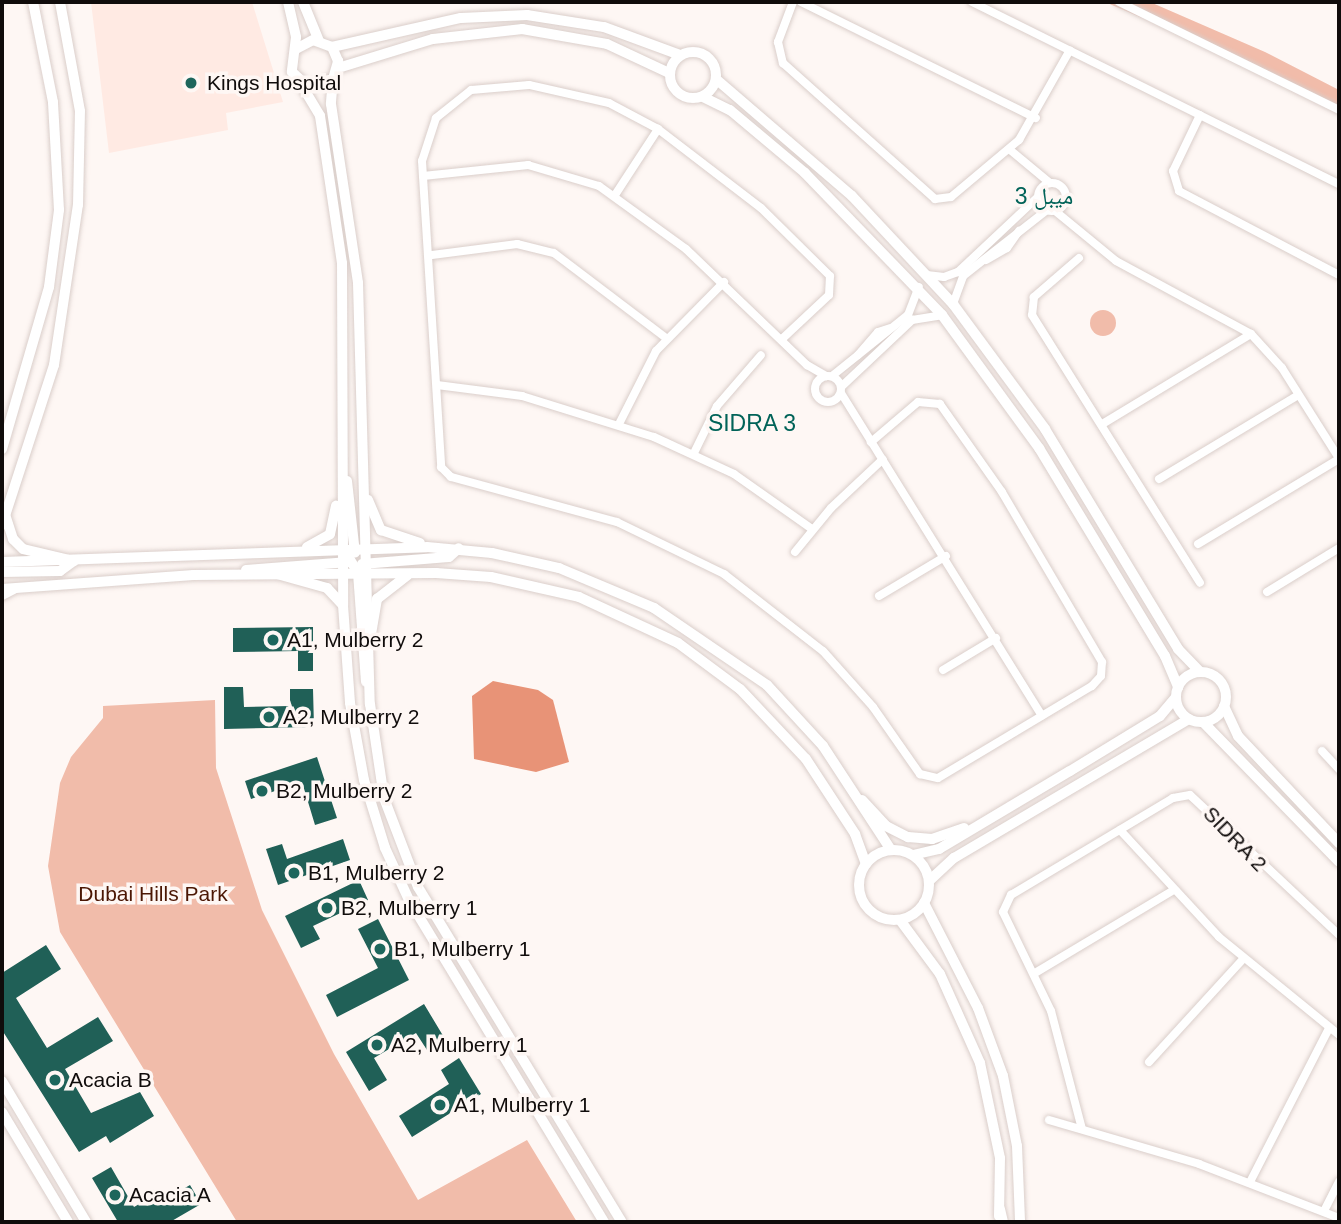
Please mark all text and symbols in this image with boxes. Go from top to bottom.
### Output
place label: Kings Hospital [207,70,341,96]
marker: Kings Hospital [181,73,201,93]
district label: ميبل 3 [1015,182,1073,210]
district label: SIDRA 3 [701,409,803,437]
place label: A1, Mulberry 2 [287,627,424,653]
marker: A1, Mulberry 2 [265,632,281,648]
place label: A2, Mulberry 2 [283,704,420,730]
marker: A2, Mulberry 2 [261,709,277,725]
place label: B2, Mulberry 2 [276,778,413,804]
marker: B2, Mulberry 2 [254,783,270,799]
street label: SIDRA 2 [1198,801,1272,877]
place label: B1, Mulberry 2 [308,860,445,886]
marker: B1, Mulberry 2 [286,865,302,881]
park label: Dubai Hills Park [78,881,228,907]
place label: B2, Mulberry 1 [341,895,478,921]
marker: B2, Mulberry 1 [319,900,335,916]
place label: B1, Mulberry 1 [394,936,531,962]
marker: B1, Mulberry 1 [372,941,388,957]
place label: A2, Mulberry 1 [391,1032,528,1058]
marker: A2, Mulberry 1 [369,1037,385,1053]
place label: Acacia B [69,1067,152,1093]
marker: Acacia B [47,1072,63,1088]
place label: A1, Mulberry 1 [454,1092,591,1118]
marker: A1, Mulberry 1 [432,1097,448,1113]
place label: Acacia A [129,1182,212,1208]
marker: Acacia A [107,1187,123,1203]

